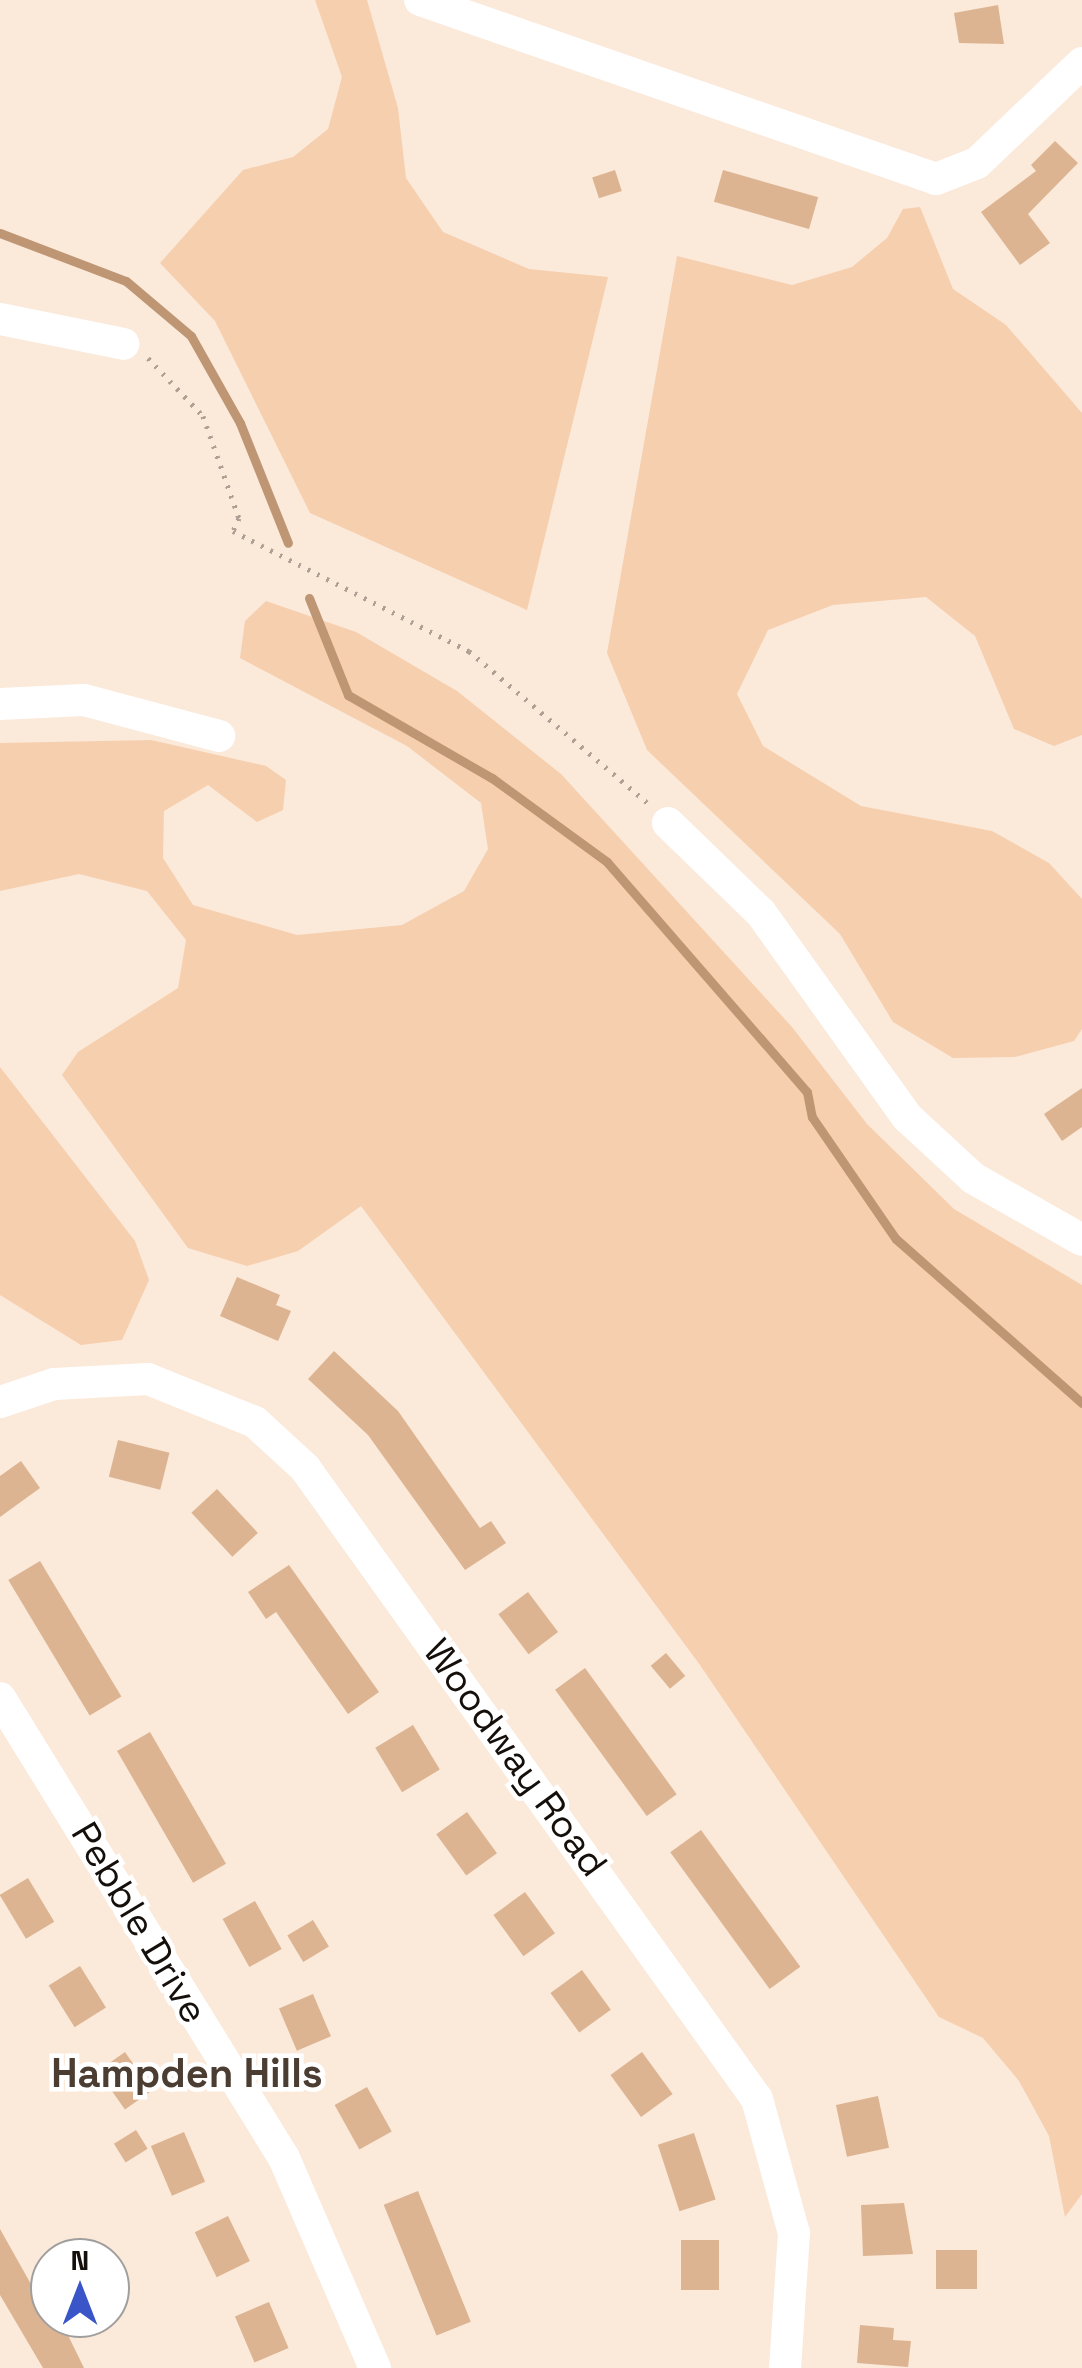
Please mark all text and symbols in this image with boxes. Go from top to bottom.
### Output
street label: Woodway Road [414,1631,616,1885]
street label: Pebble Drive [61,1814,217,2032]
district label: Hampden Hills [51,2050,323,2098]
north arrow [30,2238,130,2338]
text: N [71,2242,89,2278]

